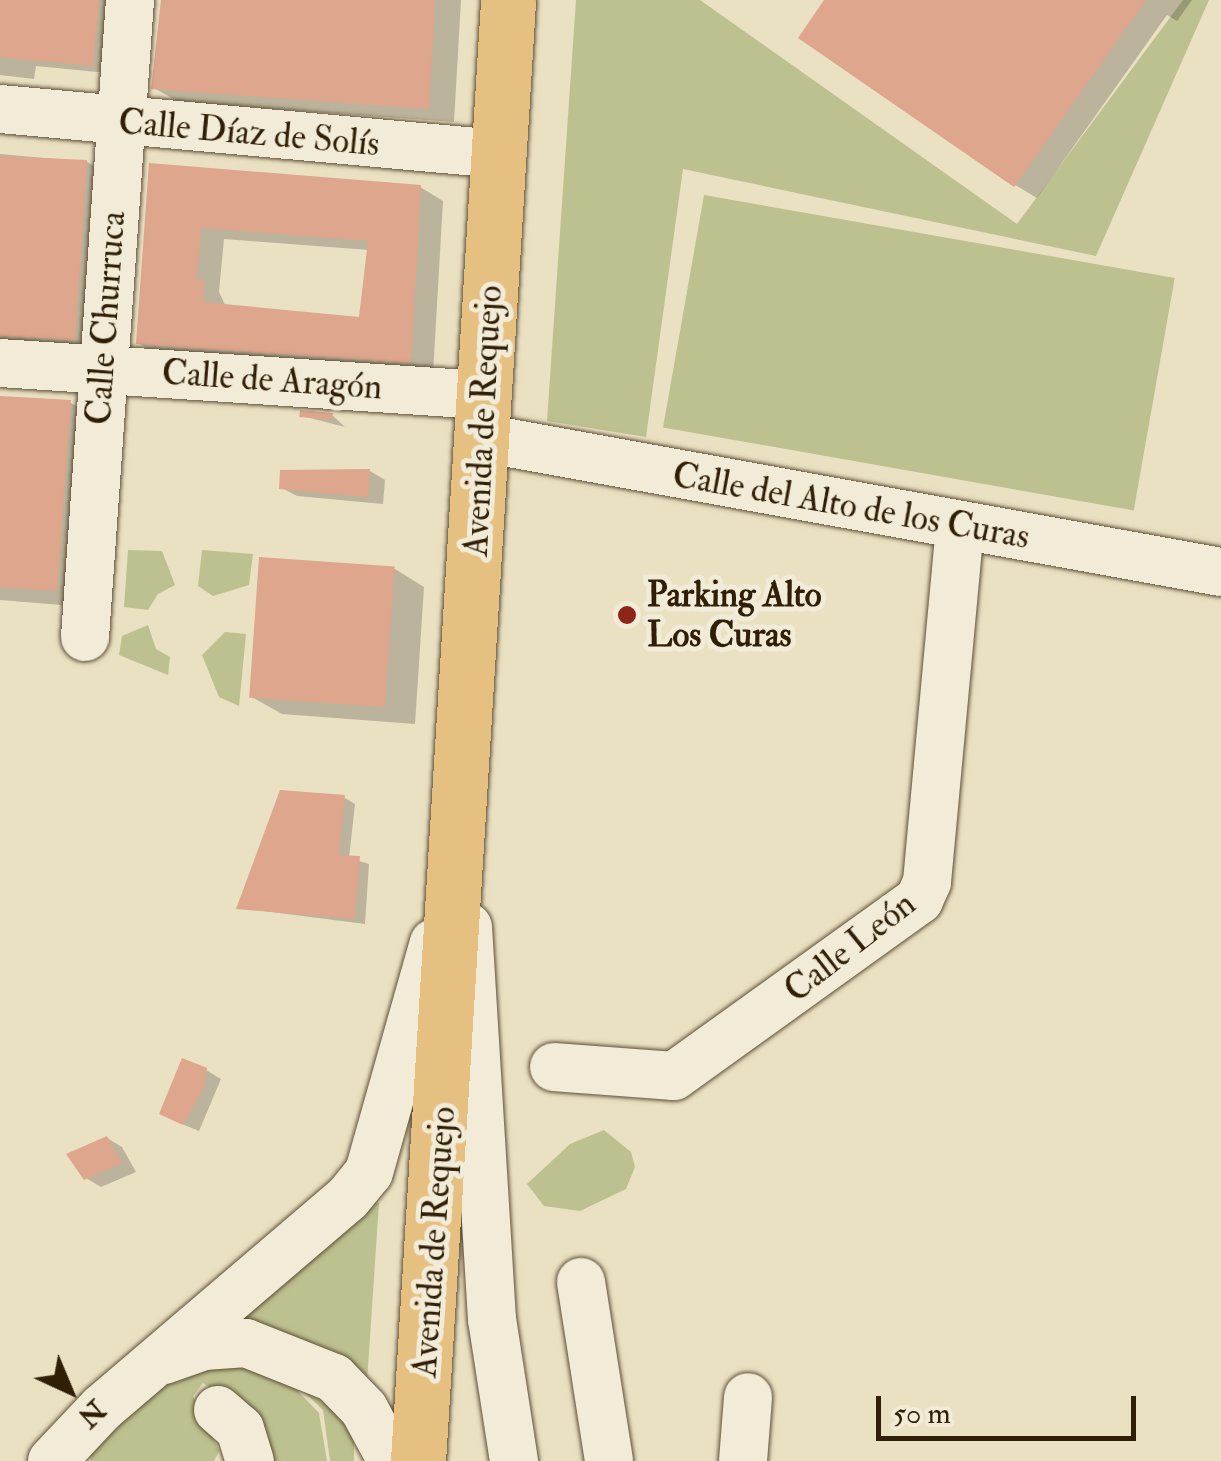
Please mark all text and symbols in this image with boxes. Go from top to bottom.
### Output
street label: Calle Díaz de Solís [117,101,381,165]
street label: Calle Churruca [78,210,134,426]
street label: Avenida de Requejo [455,284,511,558]
street label: Calle de Aragón [160,351,384,409]
street label: Calle del Alto de los Curas [669,454,1033,558]
place label: Parking Alto Los Curas [647,574,822,656]
marker: Parking Alto Los Curas [616,604,638,626]
street label: Calle León [776,883,924,1011]
street label: Avenida de Requejo [404,1105,464,1379]
north arrow [20,1341,120,1441]
scale bar [881,1376,1141,1438]
text: N [70,1392,112,1434]
text: 50 m [893,1395,951,1432]

